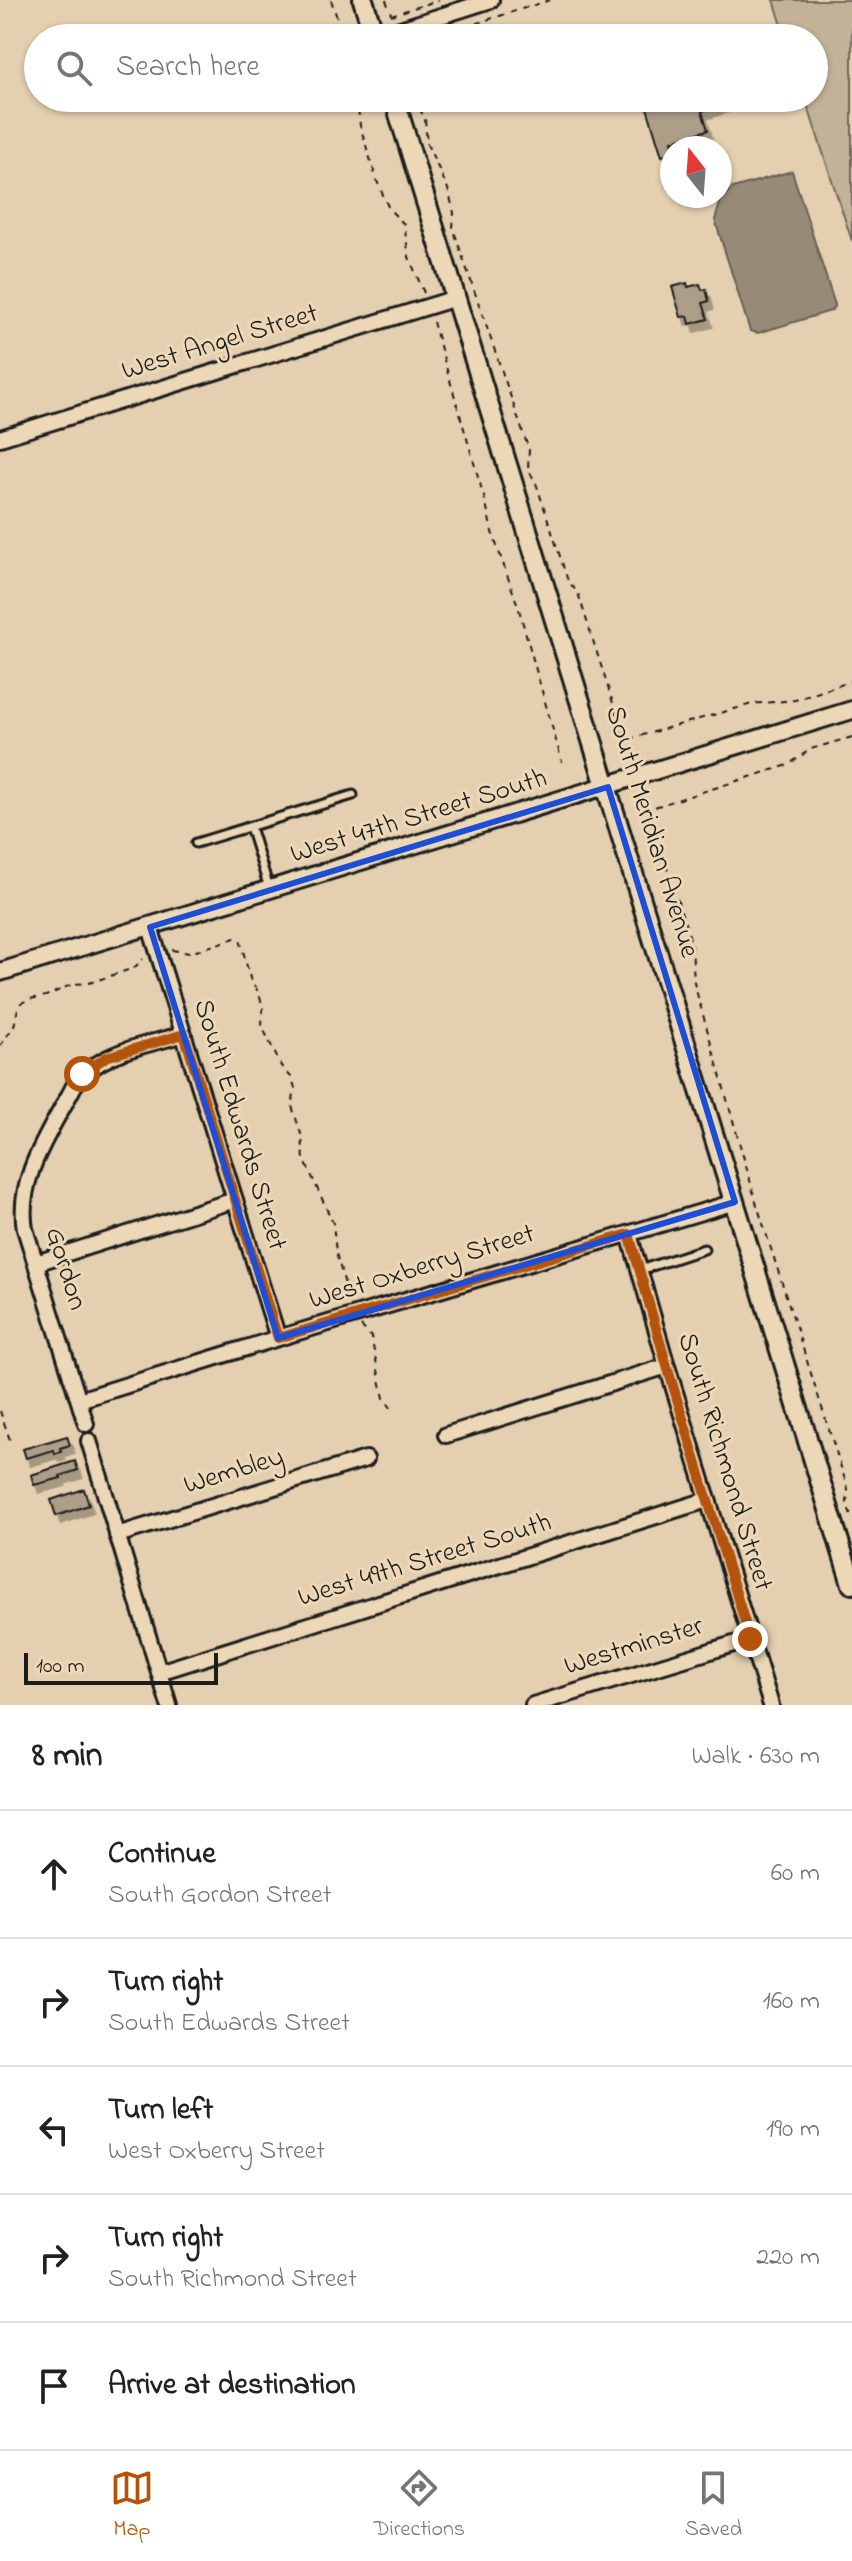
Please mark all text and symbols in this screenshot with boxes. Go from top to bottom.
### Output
search box [24,24,828,112]
icon: search [52,46,96,90]
text: Search here [116,46,260,90]
north arrow [660,136,732,208]
street label: West Angel Street [117,294,323,392]
street label: South Meridian Avenue [593,701,709,964]
street label: West 47th Street South [286,758,552,876]
street label: South Edwards Street [181,994,297,1256]
route start [64,1056,100,1092]
street label: West Oxberry Street [304,1214,540,1322]
street label: Gordon [33,1222,97,1316]
street label: South Richmond Street [665,1328,783,1596]
street label: Wembley [179,1437,289,1507]
street label: West 49th Street South [293,1503,557,1619]
street label: Westminster [559,1606,709,1688]
route end [732,1621,768,1657]
scale bar [24,1649,218,1685]
text: 100 m [36,1651,85,1683]
text: 8 min [32,1732,103,1782]
text: Walk · 630 m [691,1738,820,1776]
text: Continue [108,1833,216,1877]
icon: ahead [32,1852,76,1896]
text: 60 m [771,1855,820,1893]
text: South Gordon Street [108,1877,331,1915]
text: Turn right [108,1961,223,2005]
icon: right [32,1980,76,2024]
text: 160 m [762,1983,820,2021]
text: South Edwards Street [108,2005,350,2043]
text: Turn left [108,2089,213,2133]
icon: left [32,2108,76,2152]
text: 190 m [766,2111,820,2149]
text: West Oxberry Street [108,2133,325,2171]
text: Turn right [108,2217,223,2261]
icon: right [32,2236,76,2280]
text: 220 m [756,2239,820,2277]
text: South Richmond Street [108,2261,357,2299]
icon: arrive [32,2364,76,2408]
text: Arrive at destination [108,2364,356,2408]
tab: Map [110,2466,154,2546]
tab: Directions [374,2466,465,2546]
tab: Saved [685,2466,742,2546]

